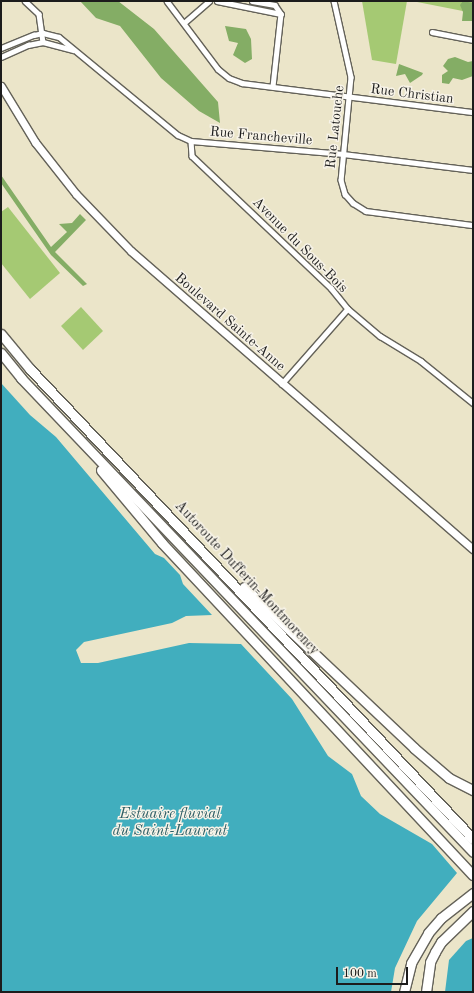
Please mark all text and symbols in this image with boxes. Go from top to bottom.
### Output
street label: Rue Christian [369,81,455,107]
street label: Rue Latouche [322,85,348,169]
street label: Rue Francheville [209,123,313,149]
street label: Avenue du Sous-Bois [249,194,351,296]
street label: Boulevard Sainte-Anne [171,269,289,375]
street label: Autoroute Dufferin-Montmorency [171,498,323,658]
water label: Estuaire fluvial du Saint-Laurent [113,805,227,840]
scale bar [338,959,410,985]
text: 100 m [343,968,377,980]

